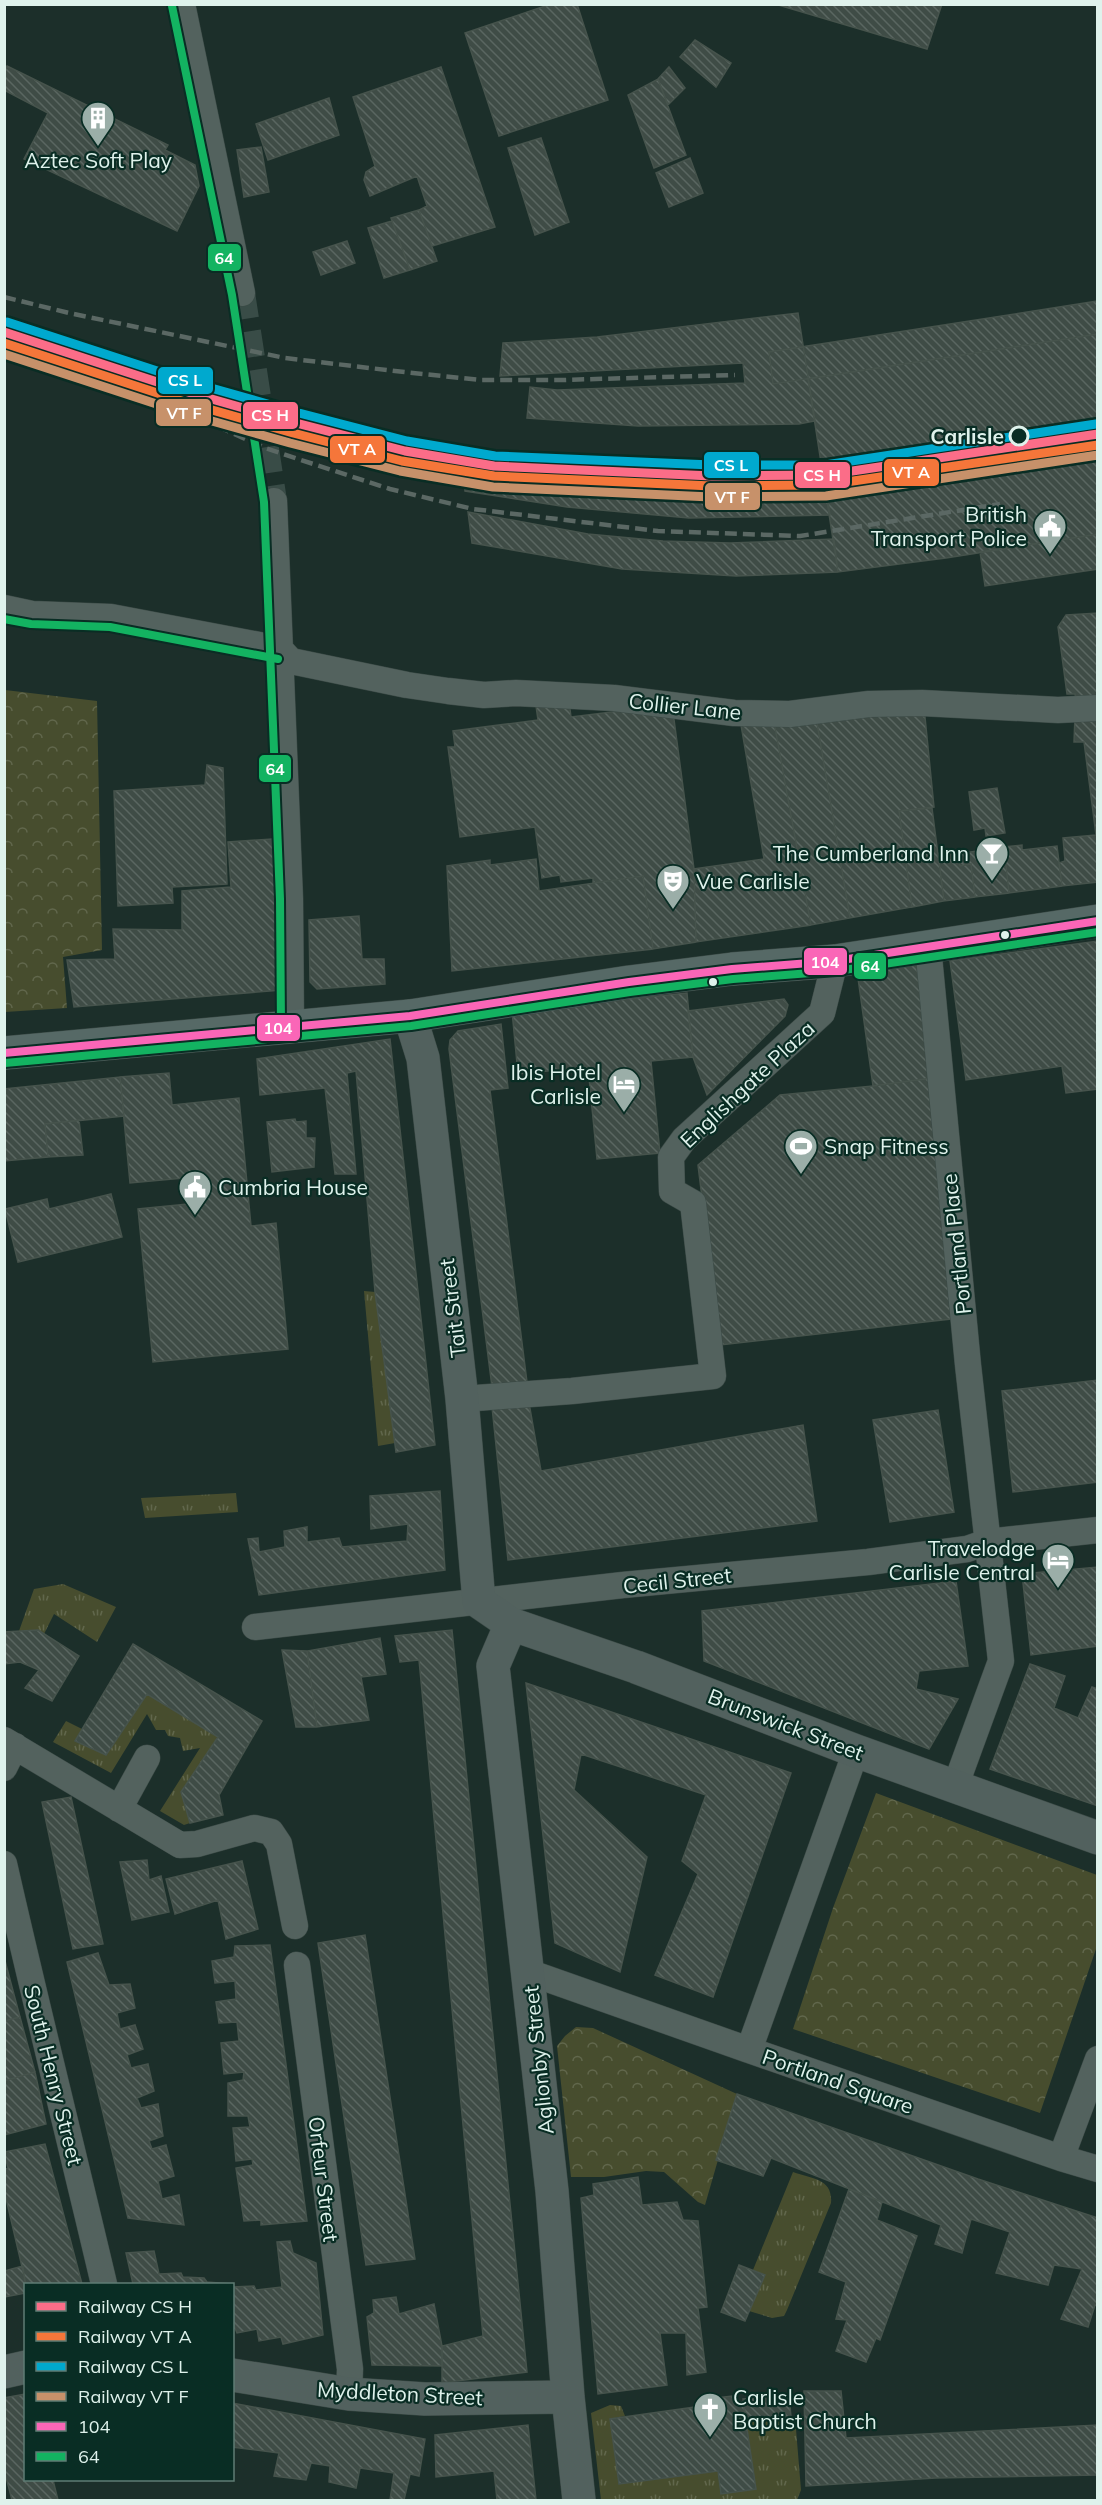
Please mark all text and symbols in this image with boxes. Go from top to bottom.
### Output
building icon: Aztec Soft Play [80,100,116,147]
place label: Aztec Soft Play [24,147,172,173]
line badge: 64 [207,243,242,272]
text: 64 [214,248,234,268]
line badge: CS L [157,366,214,395]
text: CS L [168,370,202,390]
line badge: VT F [155,398,212,427]
line badge: CS H [242,401,299,430]
text: VT F [165,403,202,423]
text: CS H [251,405,289,425]
place label: Carlisle [930,423,1004,449]
marker: Carlisle [1009,426,1029,446]
line badge: VT A [329,435,386,464]
text: VT A [337,439,376,459]
line badge: CS L [703,451,760,479]
text: CS L [714,455,748,475]
line badge: VT A [883,458,940,487]
line badge: CS H [794,461,851,489]
text: VT A [891,462,930,482]
text: CS H [803,465,841,485]
line badge: VT F [704,482,761,511]
text: VT F [713,487,750,507]
place label: British Transport Police [871,501,1027,551]
public building icon: British Transport Police [1032,508,1068,555]
street label: Collier Lane [627,687,743,725]
line badge: 64 [258,754,292,783]
text: 64 [265,759,285,779]
bar icon: The Cumberland Inn [974,835,1010,882]
place label: The Cumberland Inn [773,840,969,866]
theatre icon: Vue Carlisle [655,863,691,910]
place label: Vue Carlisle [696,868,810,894]
unlabelled marker [999,929,1011,941]
line badge: 104 [803,947,848,976]
text: 104 [811,952,840,972]
line badge: 64 [853,952,887,980]
text: 64 [860,956,880,976]
unlabelled marker [707,976,719,988]
line badge: 104 [256,1014,301,1042]
street label: Englishgate Plaza [674,1015,820,1153]
text: 104 [264,1018,293,1038]
place label: Ibis Hotel Carlisle [510,1059,601,1109]
hotel icon: Ibis Hotel Carlisle [606,1066,642,1113]
sports icon: Snap Fitness [783,1128,819,1175]
place label: Snap Fitness [824,1133,949,1159]
public building icon: Cumbria House [177,1169,213,1216]
street label: Portland Place [936,1172,976,1316]
place label: Cumbria House [218,1174,368,1200]
street label: Tait Street [433,1257,471,1359]
place label: Travelodge Carlisle Central [889,1535,1035,1585]
hotel icon: Travelodge Carlisle Central [1040,1542,1076,1589]
street label: Cecil Street [621,1561,733,1599]
street label: Brunswick Street [705,1682,867,1766]
street label: South Henry Street [19,1982,89,2168]
street label: Aglionby Street [517,1984,559,2136]
street label: Portland Square [759,2043,917,2119]
street label: Orfeur Street [303,2115,345,2243]
legend [24,2283,234,2481]
text: Railway CS H [78,2295,192,2318]
text: Railway VT A [78,2325,192,2348]
text: Railway CS L [78,2355,188,2378]
street label: Myddleton Street [317,2376,483,2410]
place label: Carlisle Baptist Church [733,2384,877,2434]
text: Railway VT F [78,2385,189,2408]
church icon: Carlisle Baptist Church [692,2391,728,2438]
text: 104 [78,2415,111,2438]
text: 64 [78,2445,100,2468]

